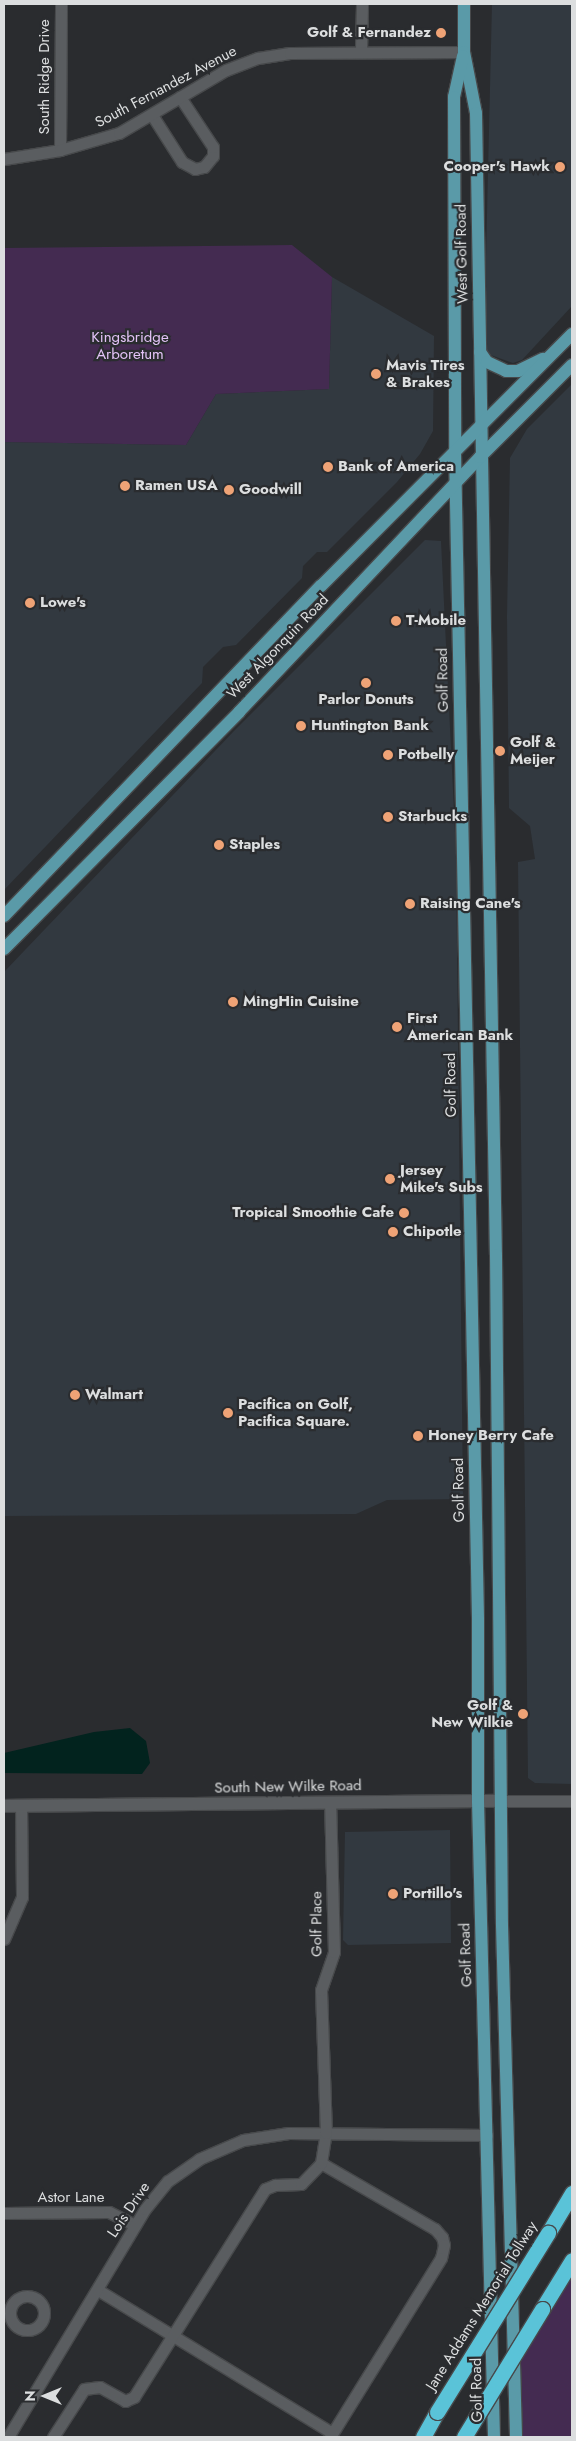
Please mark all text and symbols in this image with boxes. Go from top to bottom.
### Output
street label: South Ridge Drive [36,19,54,135]
place label: Golf & Fernandez [307,24,431,42]
marker: Golf & Fernandez [435,27,447,39]
street label: South Fernandez Avenue [92,42,240,132]
place label: Cooper's Hawk [443,158,550,176]
marker: Cooper's Hawk [554,161,566,173]
street label: West Golf Road [452,204,472,304]
park label: Kingsbridge Arboretum [91,328,169,363]
place label: Mavis Tires & Brakes [386,356,465,391]
marker: Mavis Tires & Brakes [370,368,382,380]
place label: Bank of America [338,458,454,476]
marker: Bank of America [322,461,334,473]
place label: Ramen USA [135,477,218,495]
marker: Ramen USA [119,480,131,492]
place label: Goodwill [239,481,302,499]
marker: Goodwill [223,484,235,496]
street label: West Algonquin Road [223,591,333,703]
place label: Lowe's [40,594,86,612]
marker: Lowe's [24,597,36,609]
place label: T-Mobile [406,612,466,630]
marker: T-Mobile [390,615,402,627]
street label: Golf Road [433,648,453,712]
marker: Parlor Donuts [360,677,372,689]
place label: Parlor Donuts [318,691,414,709]
place label: Huntington Bank [311,717,429,735]
marker: Huntington Bank [295,720,307,732]
place label: Golf & Meijer [510,733,556,768]
marker: Golf & Meijer [494,745,506,757]
place label: Potbelly [398,746,454,764]
marker: Potbelly [382,749,394,761]
place label: Starbucks [398,808,467,826]
marker: Starbucks [382,811,394,823]
place label: Staples [229,836,280,854]
marker: Staples [213,839,225,851]
place label: Raising Cane's [420,895,520,913]
marker: Raising Cane's [404,898,416,910]
place label: MingHin Cuisine [243,993,359,1011]
marker: MingHin Cuisine [227,996,239,1008]
place label: First American Bank [407,1009,513,1044]
marker: First American Bank [391,1021,403,1033]
street label: Golf Road [441,1053,461,1117]
place label: Jersey Mike's Subs [400,1161,483,1196]
marker: Jersey Mike's Subs [384,1173,396,1185]
place label: Tropical Smoothie Cafe [232,1204,394,1222]
marker: Tropical Smoothie Cafe [398,1207,410,1219]
place label: Chipotle [403,1223,462,1241]
marker: Chipotle [387,1226,399,1238]
place label: Walmart [85,1386,143,1404]
marker: Walmart [69,1389,81,1401]
place label: Pacifica on Golf, Pacifica Square. [238,1395,353,1430]
marker: Pacifica on Golf, Pacifica Square. [222,1407,234,1419]
place label: Honey Berry Cafe [428,1427,554,1445]
marker: Honey Berry Cafe [412,1430,424,1442]
street label: Golf Road [449,1458,469,1522]
place label: Golf & New Wilkie [431,1696,513,1731]
marker: Golf & New Wilkie [517,1708,529,1720]
street label: South New Wilke Road [214,1777,362,1797]
place label: Portillo's [403,1885,462,1903]
marker: Portillo's [387,1888,399,1900]
street label: Golf Place [308,1891,326,1957]
street label: Golf Road [456,1923,476,1987]
street label: Lois Drive [104,2179,154,2241]
street label: Astor Lane [38,2189,104,2207]
street label: Jane Addams Memorial Tollway [422,2218,542,2394]
street label: Golf Road [467,2358,487,2422]
north arrow [20,2371,70,2421]
text: N [20,2390,40,2402]

